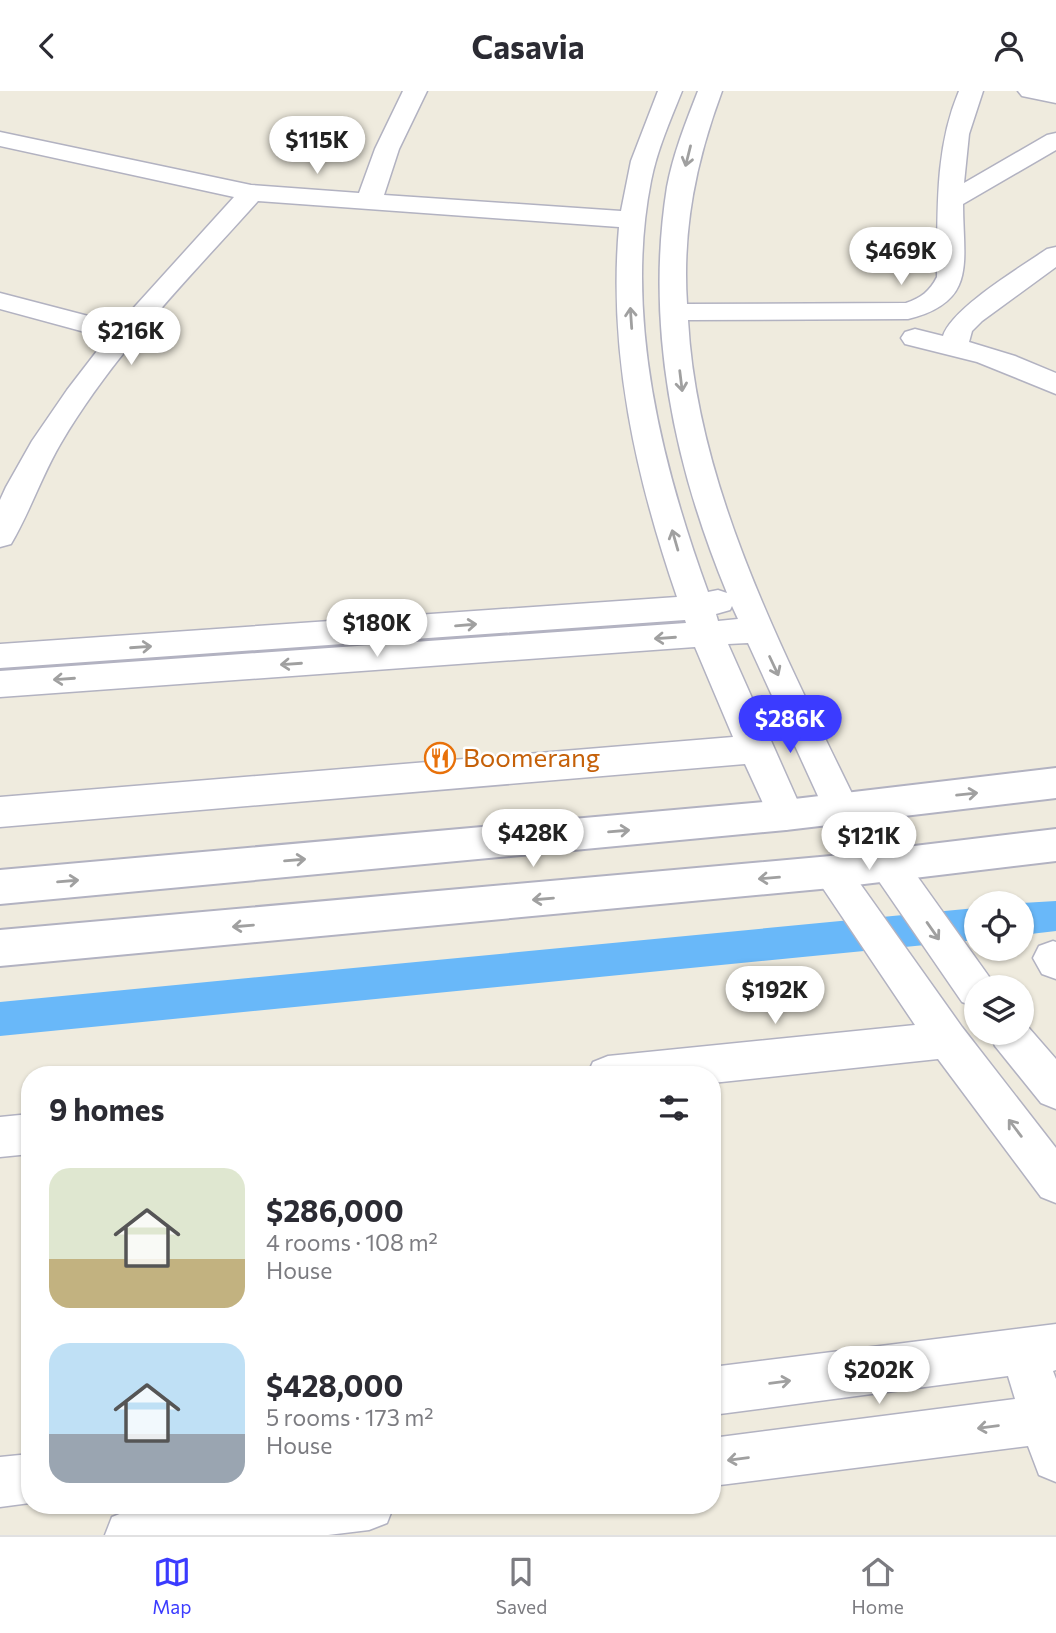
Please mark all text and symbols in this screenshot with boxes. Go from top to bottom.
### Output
text: Casavia [471,26,585,66]
icon: back [28,27,66,65]
icon: person [990,27,1028,65]
pin: $115K [268,116,366,176]
text: $115K [285,125,349,153]
one-way arrow [681,144,694,166]
pin: $469K [852,227,950,287]
text: $469K [865,236,937,264]
pin: $216K [82,307,180,367]
one-way arrow [624,307,637,329]
text: $216K [98,316,164,344]
one-way arrow [674,369,687,392]
one-way arrow [668,529,681,551]
pin: $180K [328,599,426,659]
text: $180K [342,608,412,636]
one-way arrow [454,618,477,631]
one-way arrow [654,632,676,645]
one-way arrow [130,640,152,653]
one-way arrow [768,655,782,676]
one-way arrow [280,657,303,670]
one-way arrow [53,673,76,686]
pin: $286K [741,695,839,755]
text: $286K [755,704,825,732]
restaurant icon: Boomerang [423,741,457,775]
place label: Boomerang [463,741,600,772]
one-way arrow [955,788,978,801]
pin: $428K [484,809,582,869]
pin: $121K [820,813,918,872]
text: $428K [498,818,568,846]
text: $121K [837,821,901,849]
one-way arrow [607,824,629,837]
one-way arrow [283,853,305,866]
one-way arrow [758,872,781,885]
one-way arrow [56,874,79,887]
map controls [964,891,1034,1045]
button: locate [964,891,1034,961]
one-way arrow [532,893,554,906]
one-way arrow [232,920,255,933]
one-way arrow [926,921,940,940]
pin: $192K [726,967,824,1026]
text: $192K [742,975,808,1003]
button: layers [964,975,1034,1045]
icon: filters [655,1089,693,1127]
text: 9 homes [49,1090,164,1127]
one-way arrow [1007,1119,1022,1137]
text: $286,000 [266,1191,404,1228]
icon: home [105,1196,189,1280]
text: 4 rooms · 108 m² [266,1228,438,1256]
text: House [266,1256,332,1284]
pin: $202K [830,1347,928,1406]
text: $202K [844,1355,914,1383]
text: $428,000 [266,1366,403,1403]
icon: home [105,1371,189,1455]
one-way arrow [768,1376,791,1389]
text: 5 rooms · 173 m² [266,1403,433,1431]
one-way arrow [977,1421,1000,1434]
text: House [266,1431,332,1459]
one-way arrow [727,1452,750,1465]
tab: Map [152,1553,191,1618]
tab: Saved [496,1553,547,1618]
tab: Home [852,1553,904,1618]

